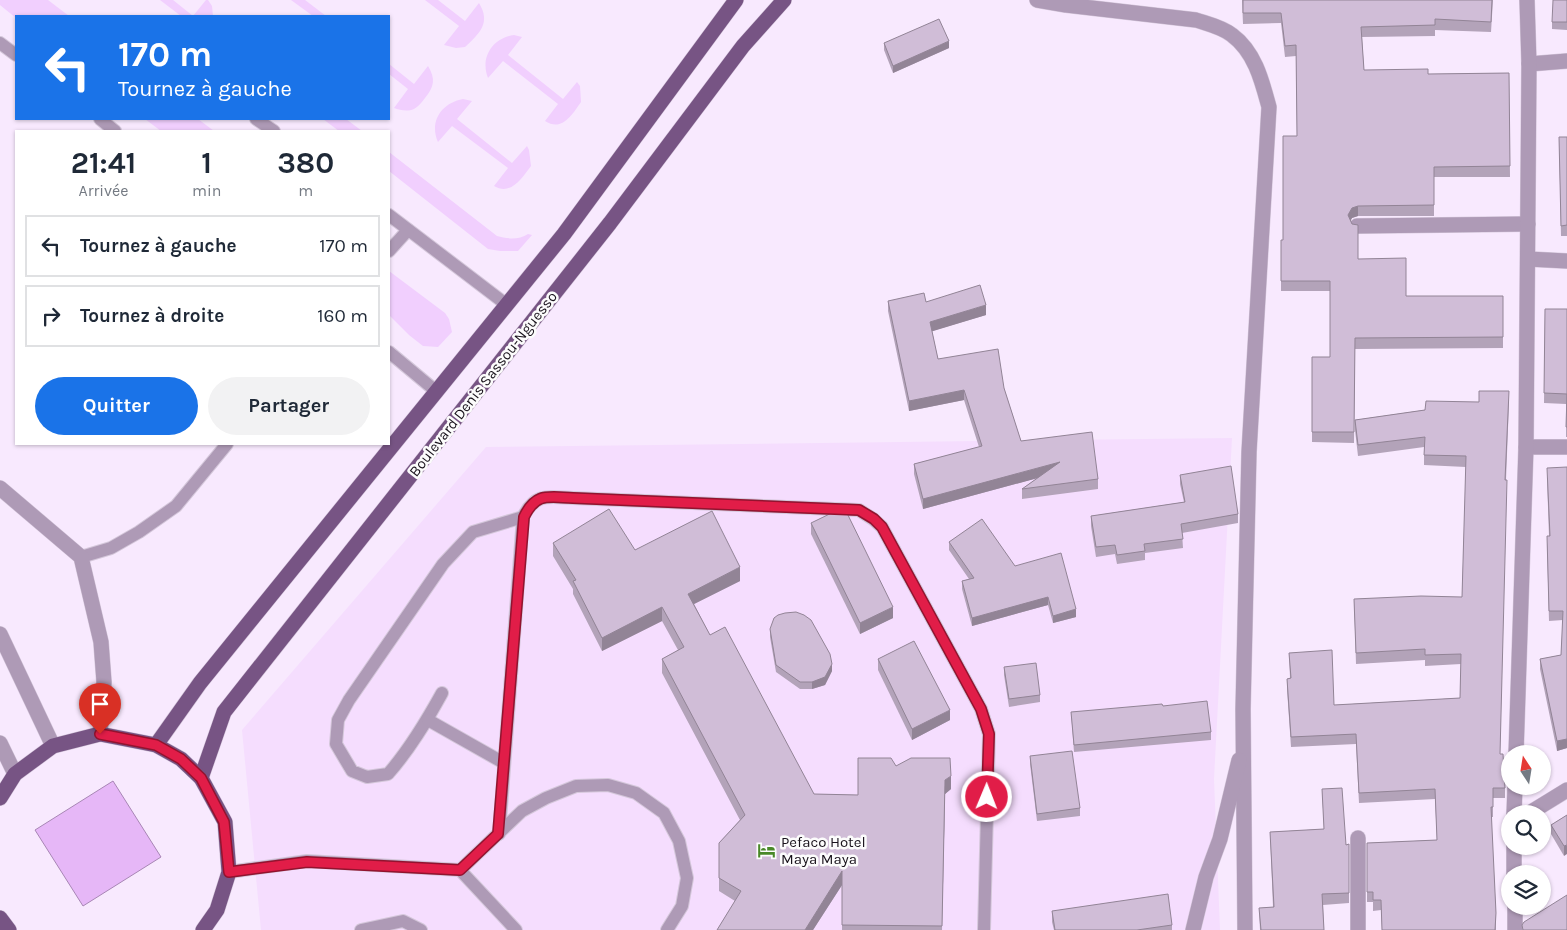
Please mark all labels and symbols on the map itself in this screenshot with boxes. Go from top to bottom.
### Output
street label: Boulevard Denis Sassou-Nguesso [405,288,561,480]
pin [79,683,121,734]
north arrow [1501,745,1551,795]
position arrow [960,770,1012,822]
place label: Pefaco Hotel Maya Maya [781,833,866,868]
hotel icon: Pefaco Hotel Maya Maya [757,841,777,861]

